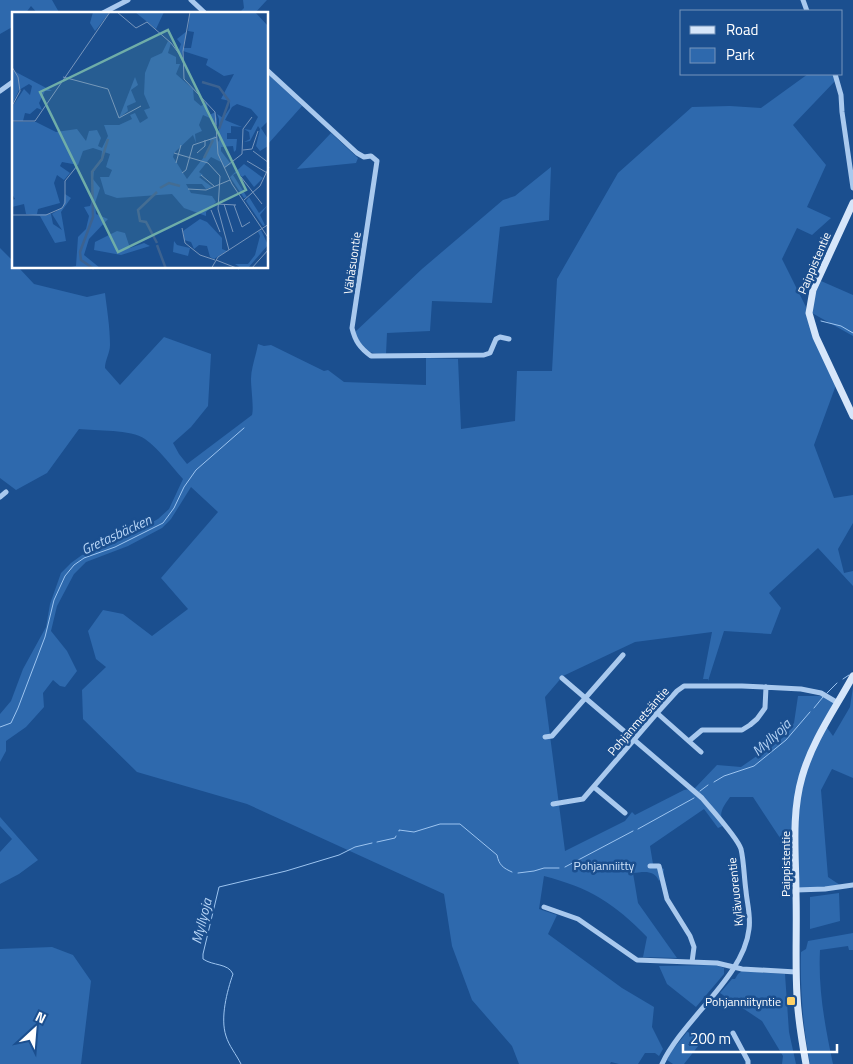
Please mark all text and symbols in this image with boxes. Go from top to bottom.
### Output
legend [680,10,843,75]
inset map [12,12,269,269]
text: Road [726,18,758,41]
text: Park [726,43,755,66]
street label: Paippistentie [792,229,836,297]
street label: Vähäsuontie [338,231,366,295]
water label: Gretasbäcken [77,508,155,559]
street label: Pohjanmetsäntie [603,682,673,760]
water label: Myllyoja [747,713,796,760]
street label: Paippistentie [776,831,795,897]
park label: Pohjanniitty [574,856,635,875]
street label: Kylävuorentie [722,857,748,927]
water label: Myllyoja [185,895,217,946]
place label: Pohjanniityntie [705,992,781,1011]
marker: Pohjanniityntie [785,995,797,1007]
north arrow [10,1004,60,1054]
text: N [32,1005,50,1028]
scale bar [683,1022,837,1054]
text: 200 m [690,1027,731,1050]

